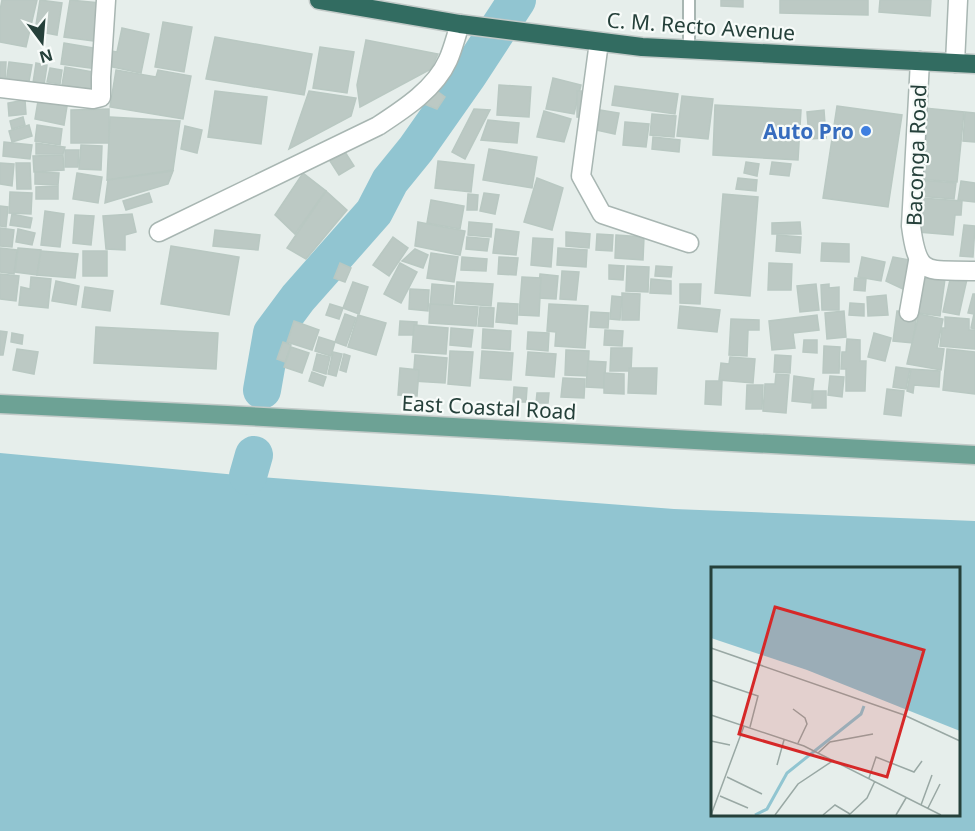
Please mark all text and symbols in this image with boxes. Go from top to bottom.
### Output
street label: C. M. Recto Avenue [606,5,796,47]
north arrow [12,12,72,72]
text: N [37,44,55,69]
street label: Baconga Road [900,84,932,226]
place label: Auto Pro [763,117,854,145]
marker: Auto Pro [859,124,873,138]
street label: East Coastal Road [401,388,577,426]
inset map [711,567,960,816]

